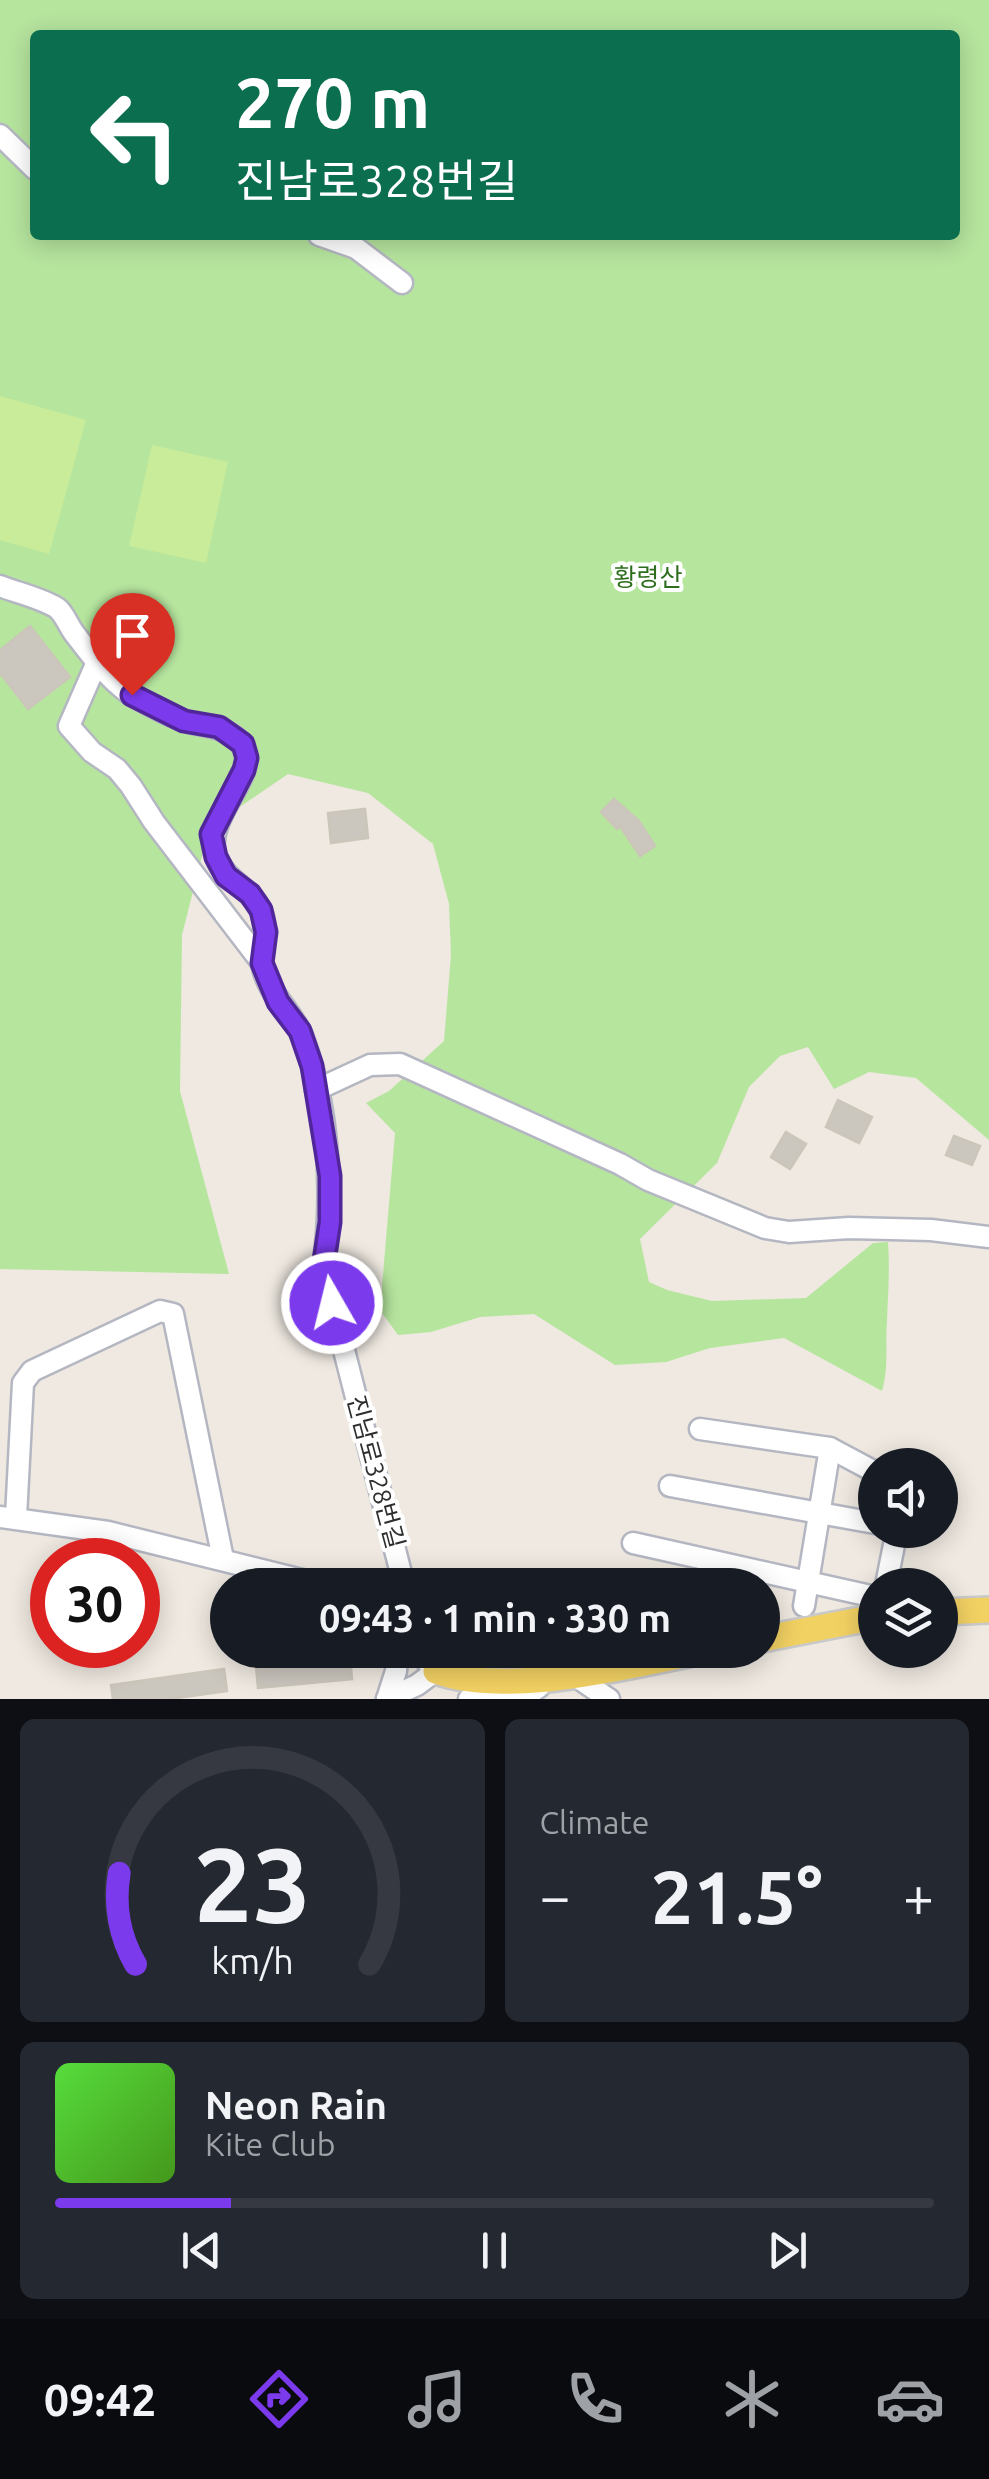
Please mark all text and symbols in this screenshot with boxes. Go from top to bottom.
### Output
text: 270 m [235,63,430,141]
icon: left [70,70,200,200]
text: 진남로328번길 [235,155,518,206]
park label: 황령산 [613,563,683,591]
pin [90,593,175,696]
icon: arrive [105,608,160,663]
position arrow [280,1251,384,1355]
street label: 진남로328번길 [342,1392,410,1552]
map controls [858,1448,958,1668]
button: sound [858,1448,958,1548]
speed limit sign: 30 [30,1538,160,1668]
button: layers [858,1568,958,1668]
text: 09:43 · 1 min · 330 m [319,1597,671,1639]
text: Climate [540,1804,650,1840]
text: 23 [194,1825,311,1942]
text: 21.5° [651,1854,823,1938]
text: − [540,1865,571,1926]
text: + [903,1865,934,1926]
text: km/h [211,1941,294,1981]
text: Neon Rain [205,2084,387,2126]
text: Kite Club [205,2126,335,2162]
icon: previous [174,2223,229,2278]
icon: pause [467,2223,522,2278]
icon: next [760,2223,815,2278]
icon: directions [244,2364,314,2434]
icon: music [402,2364,472,2434]
icon: phone [560,2364,630,2434]
icon: climate [717,2364,787,2434]
icon: car [875,2364,945,2434]
text: 09:42 [44,2374,156,2425]

